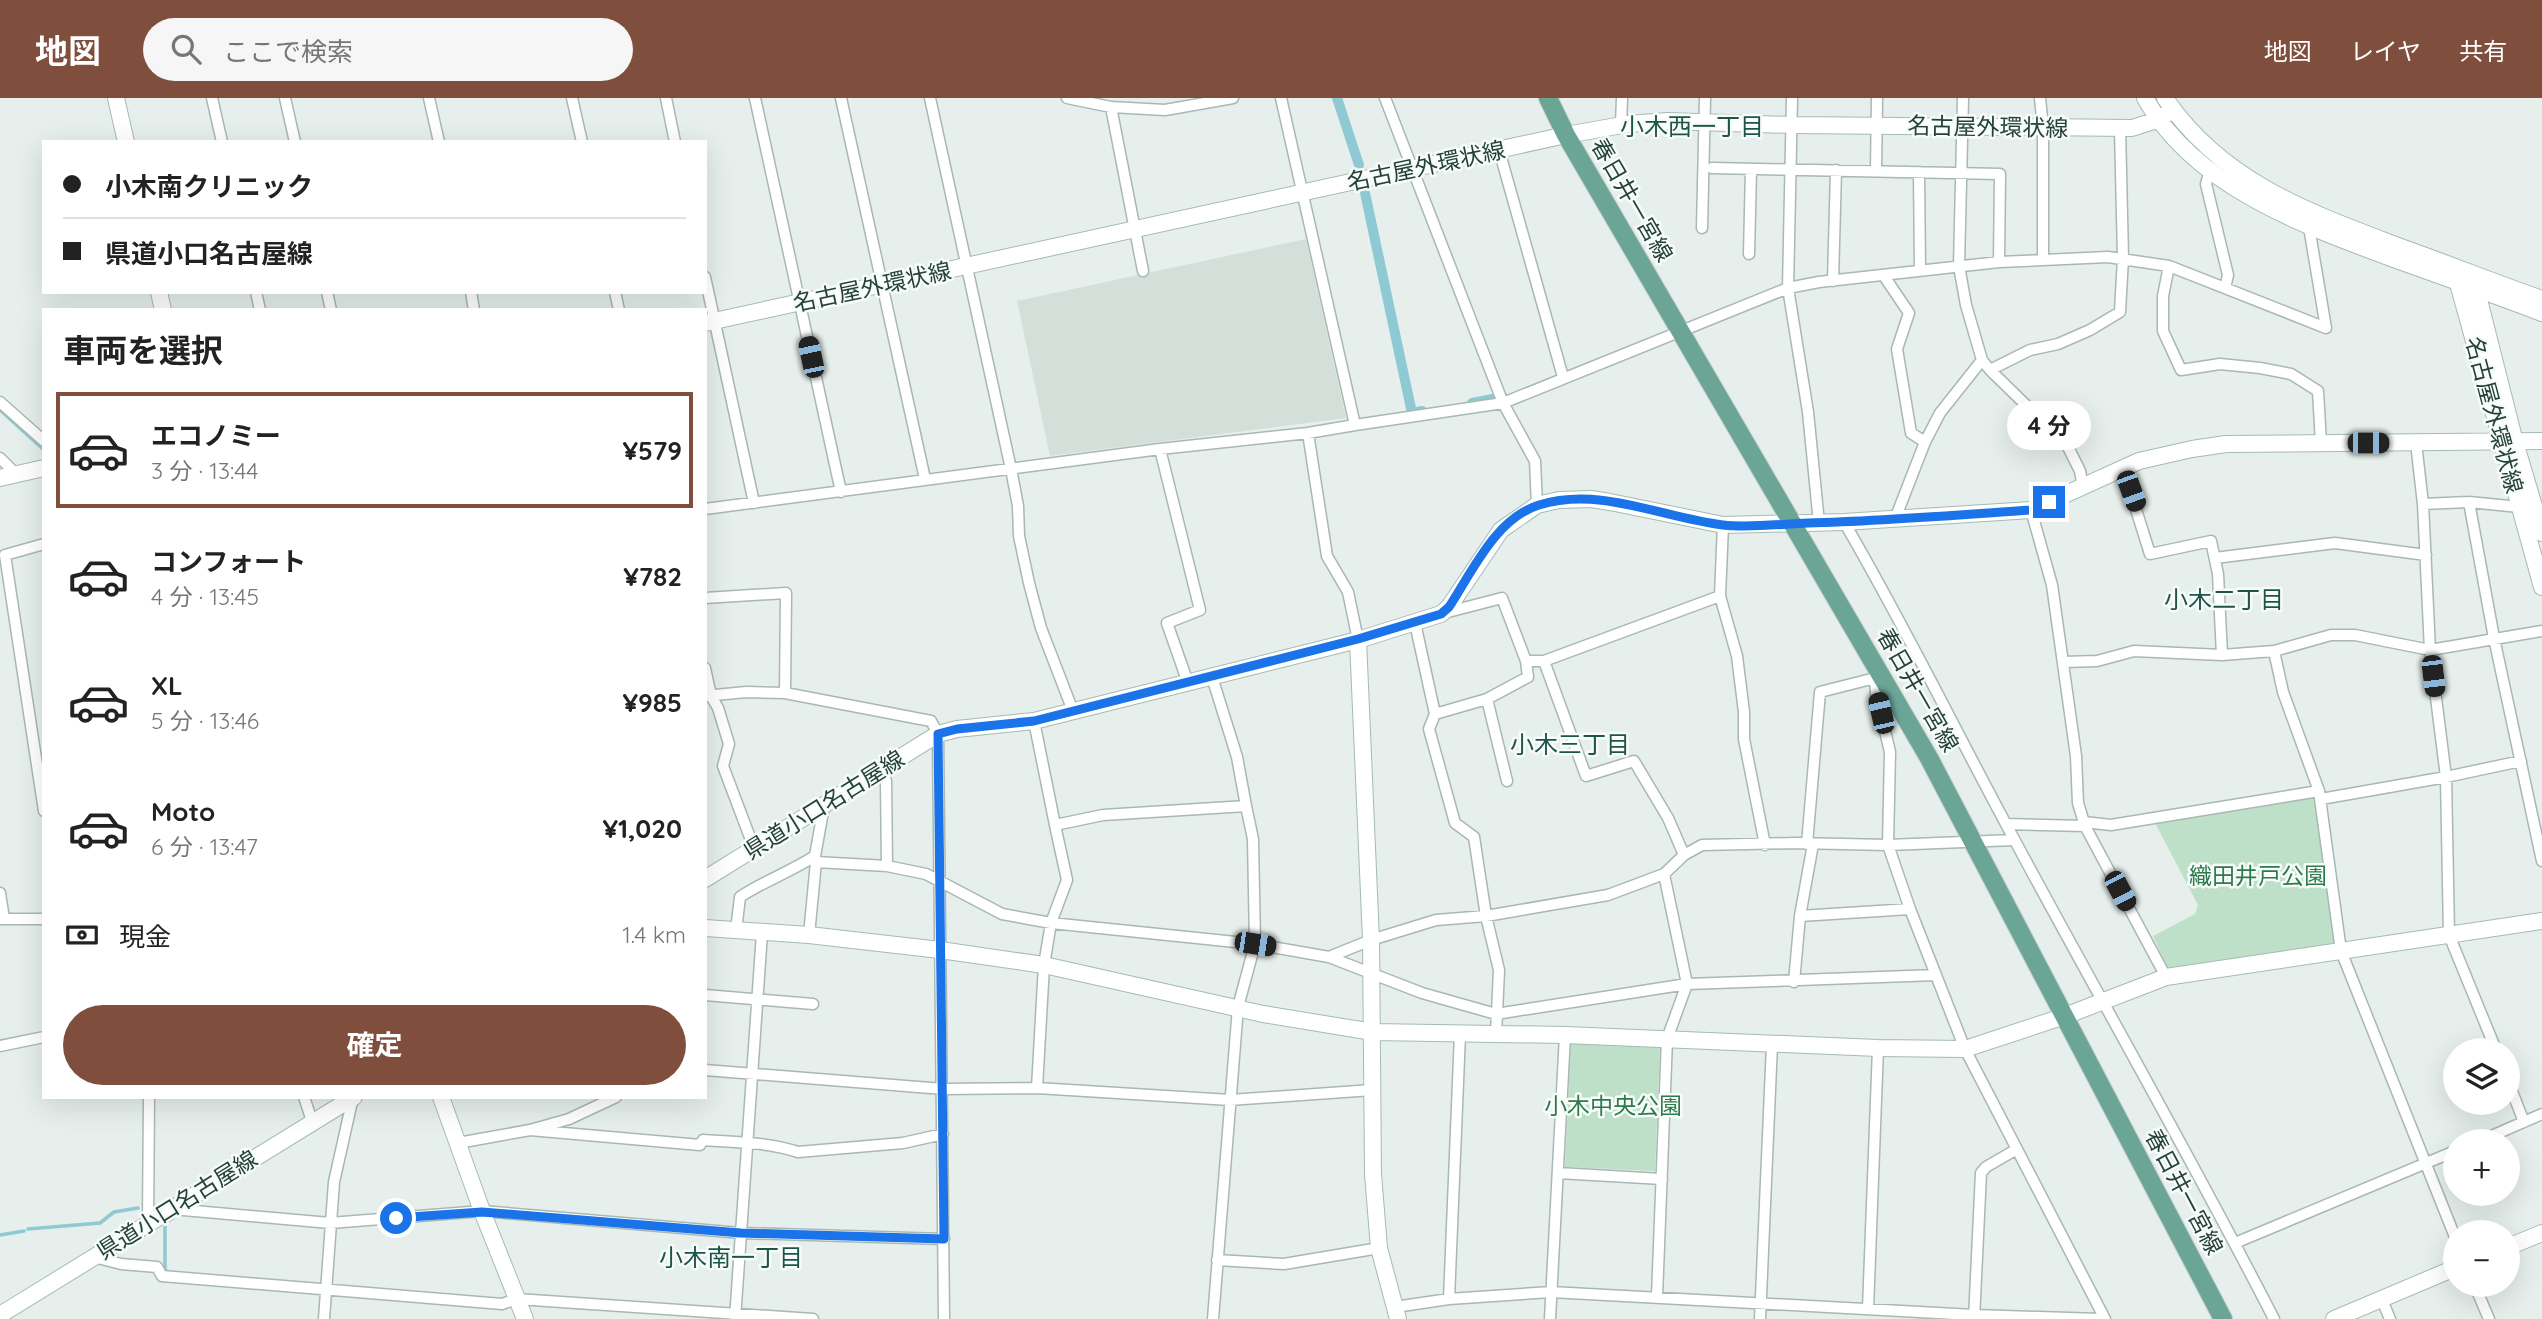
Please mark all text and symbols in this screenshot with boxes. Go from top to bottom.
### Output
search box [143,18,633,81]
text: 地図 [35,30,101,71]
icon: search [167,30,205,68]
text: ここで検索 [223,35,353,68]
text: 地図 [2264,36,2312,66]
text: レイヤ [2350,36,2421,66]
text: 共有 [2459,36,2507,66]
district label: 小木西一丁目 [1620,111,1764,141]
street label: 名古屋外環状線 [1907,111,2069,142]
street label: 春日井一宮線 [1585,133,1679,267]
street label: 名古屋外環状線 [1344,135,1508,196]
text: 小木南クリニック [105,170,313,203]
text: 県道小口名古屋線 [105,237,313,270]
street label: 名古屋外環状線 [790,256,954,317]
text: 車両を選択 [63,330,223,370]
street label: 名古屋外環状線 [2460,333,2529,496]
car [797,334,826,380]
callout: 4 分 [2007,400,2091,450]
text: 4 分 [2028,411,2070,440]
icon: car [67,419,130,482]
text: エコノミー [151,419,281,452]
car [2348,433,2390,454]
text: ¥579 [622,434,682,467]
text: 3 分 · 13:44 [151,456,258,485]
car [2114,468,2149,514]
route end [2033,486,2065,518]
icon: car [67,545,130,608]
text: コンフォート [151,545,306,578]
text: ¥782 [623,560,682,593]
text: 4 分 · 13:45 [151,582,259,611]
district label: 小木二丁目 [2164,584,2284,614]
street label: 春日井一宮線 [1871,623,1965,757]
car [2421,654,2446,698]
text: XL [151,669,183,702]
icon: car [67,671,130,734]
text: ¥985 [623,686,682,719]
car [1867,690,1896,736]
text: 5 分 · 13:46 [151,706,259,735]
district label: 小木三丁目 [1510,729,1630,759]
street label: 県道小口名古屋線 [738,744,909,866]
text: Moto [151,795,215,828]
icon: car [67,797,130,860]
text: ¥1,020 [603,812,682,845]
text: 6 分 · 13:47 [151,832,258,861]
park label: 織田井戸公園 [2189,861,2327,890]
car [2101,868,2140,914]
icon: cash [63,916,101,954]
text: 現金 [119,920,171,953]
text: 1.4 km [622,920,686,949]
car [1233,930,1278,958]
button: 確定 [63,1005,686,1085]
map controls [2443,1038,2520,1297]
button: layers [2443,1038,2520,1115]
park label: 小木中央公園 [1544,1091,1682,1120]
street label: 春日井一宮線 [2139,1124,2230,1259]
button: + [2443,1129,2520,1206]
street label: 県道小口名古屋線 [91,1144,262,1266]
route start [380,1202,412,1234]
button: − [2443,1220,2520,1297]
district label: 小木南一丁目 [659,1242,803,1272]

